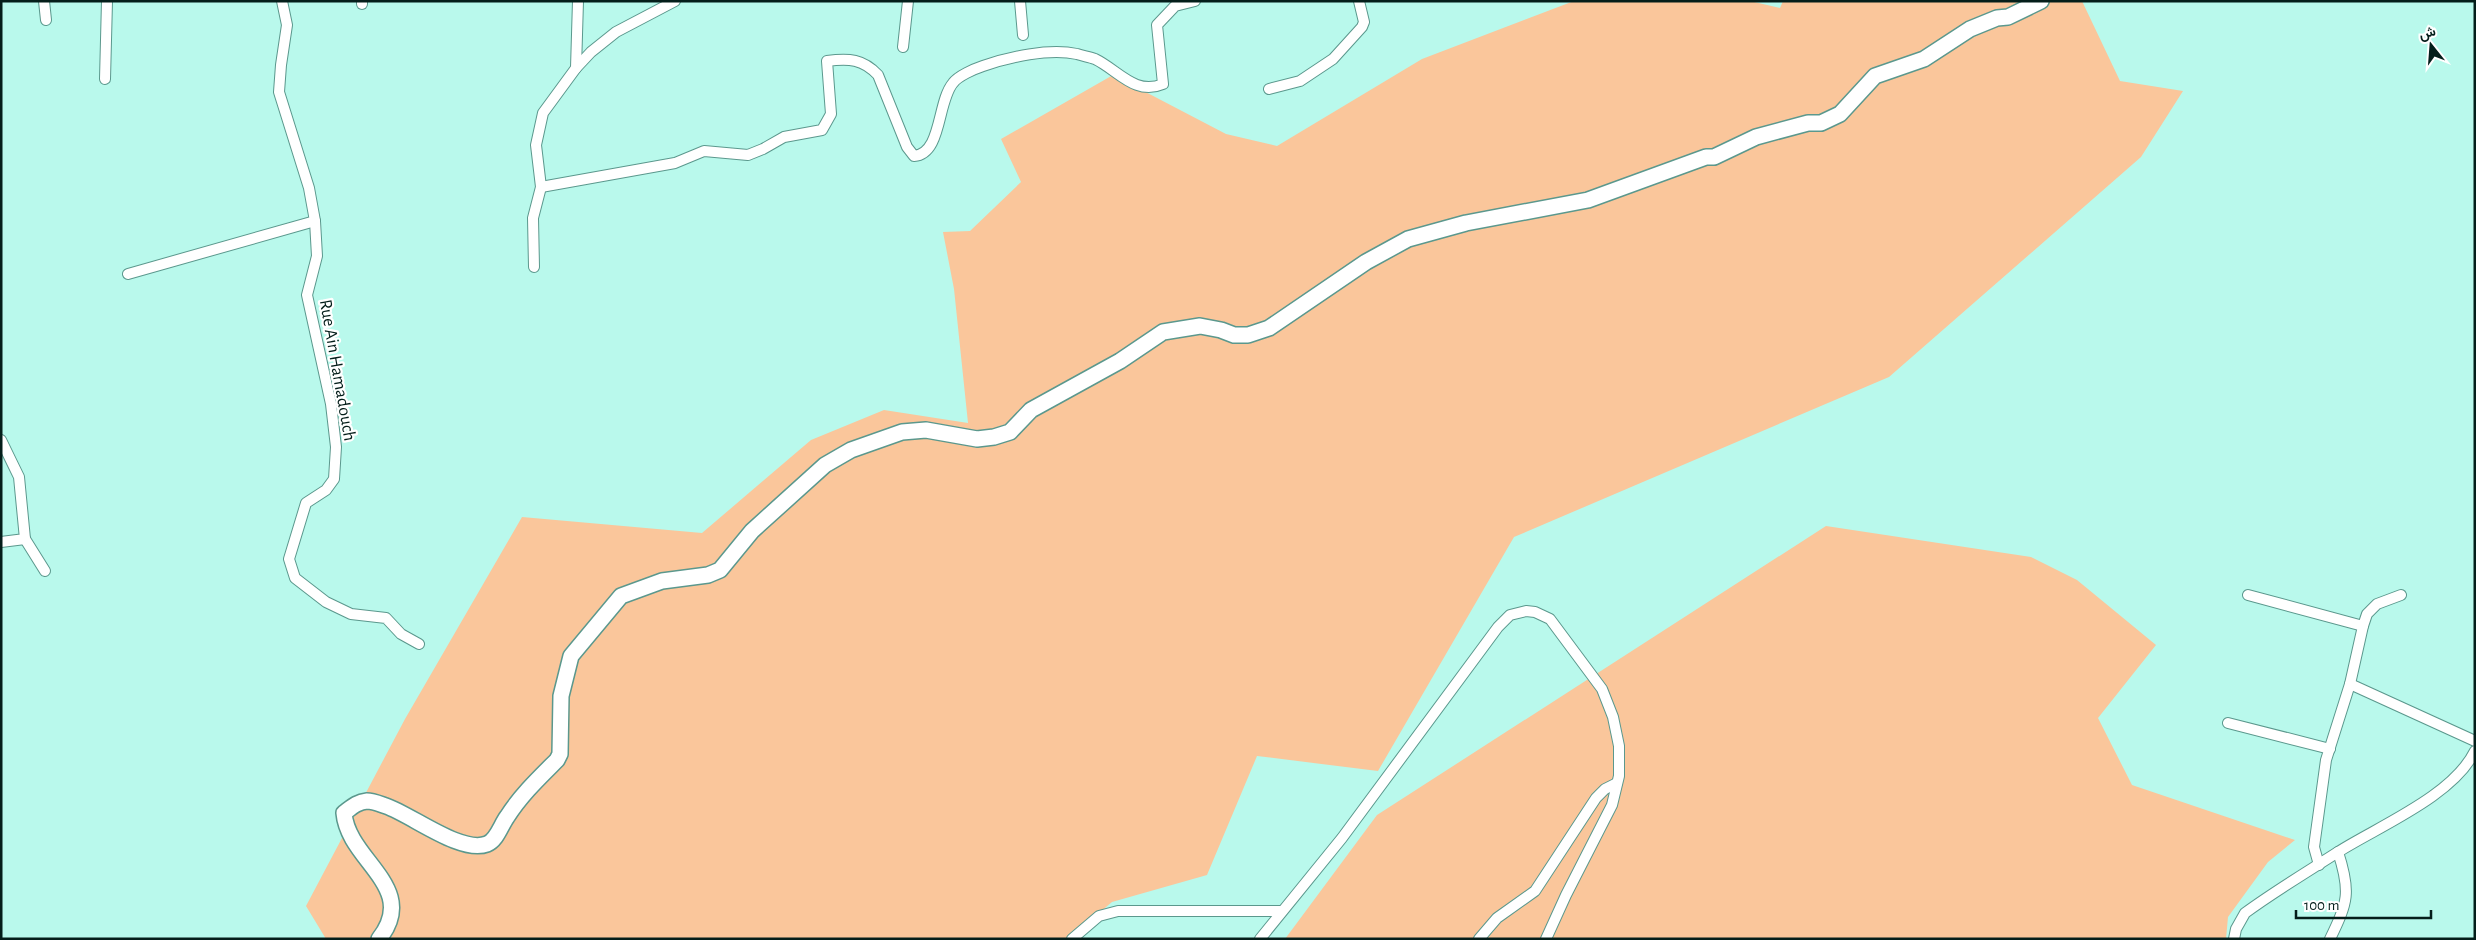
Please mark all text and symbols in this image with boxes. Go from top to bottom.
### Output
north arrow [2406,20,2456,70]
text: ش [2417,24,2438,44]
street label: Rue Ain Hamadouch [316,298,358,442]
scale bar [2296,888,2431,920]
text: 100 m [2304,898,2339,913]

